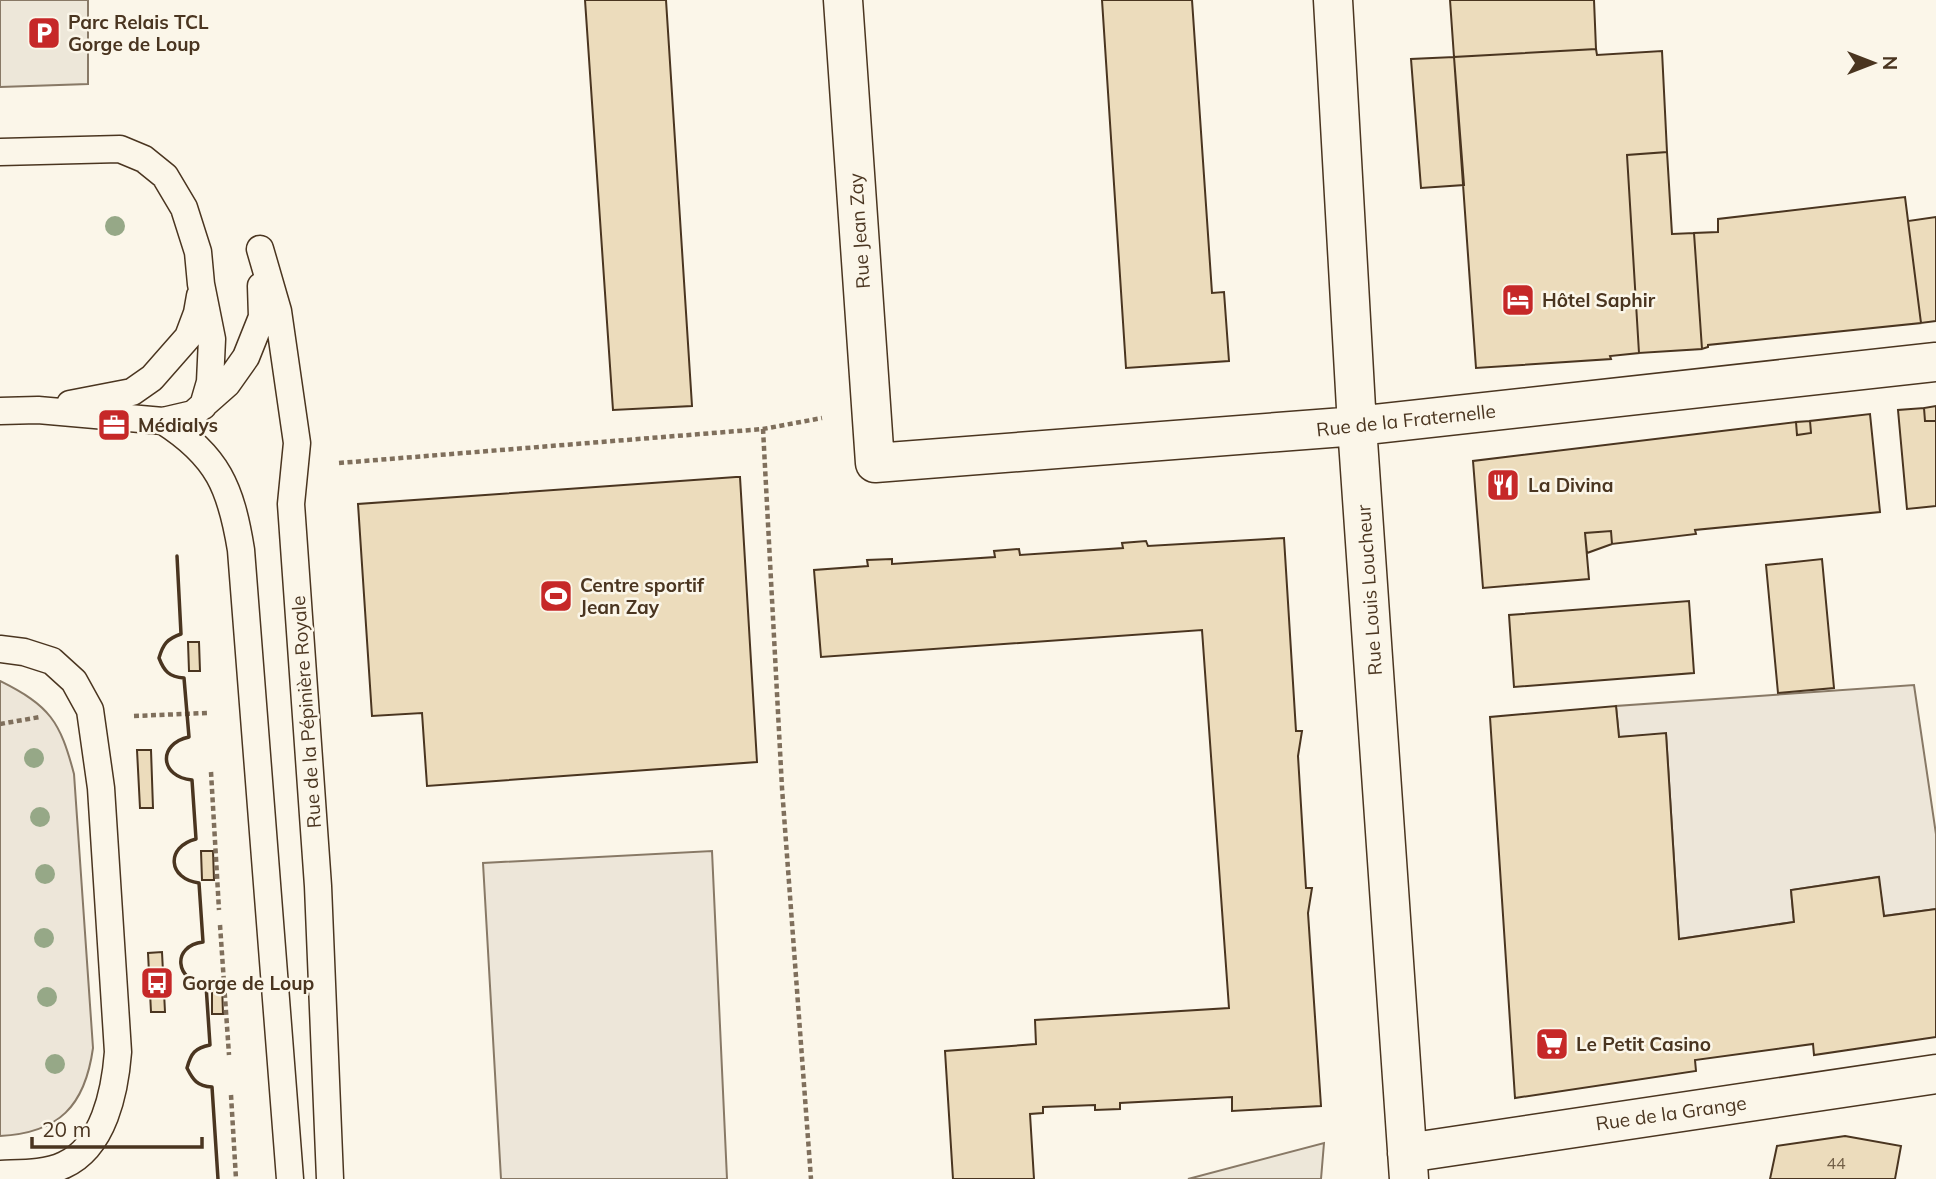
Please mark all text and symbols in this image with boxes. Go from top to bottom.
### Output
place label: Parc Relais TCL Gorge de Loup [68,10,209,56]
parking icon: Parc Relais TCL Gorge de Loup [25,14,63,52]
north arrow [1838,28,1908,98]
text: N [1878,56,1902,70]
street label: Rue Jean Zay [843,172,875,290]
hotel icon: Hôtel Saphir [1499,281,1537,319]
place label: Hôtel Saphir [1542,288,1656,312]
street label: Rue de la Fraternelle [1315,399,1497,441]
office icon: Médialys [95,406,133,444]
place label: Médialys [138,413,218,437]
restaurant icon: La Divina [1484,466,1522,504]
place label: La Divina [1528,473,1614,497]
street label: Rue Louis Loucheur [1351,504,1387,676]
place label: Centre sportif Jean Zay [580,573,705,619]
sports icon: Centre sportif Jean Zay [537,577,575,615]
street label: Rue de la Pépinière Royale [286,595,326,829]
bus stop icon: Gorge de Loup [138,964,176,1002]
place label: Gorge de Loup [182,971,315,995]
supermarket icon: Le Petit Casino [1533,1025,1571,1063]
place label: Le Petit Casino [1576,1032,1711,1056]
street label: Rue de la Grange [1594,1091,1748,1135]
scale bar [32,1106,201,1150]
text: 20 m [42,1116,91,1142]
house number: 44 [1826,1153,1846,1173]

